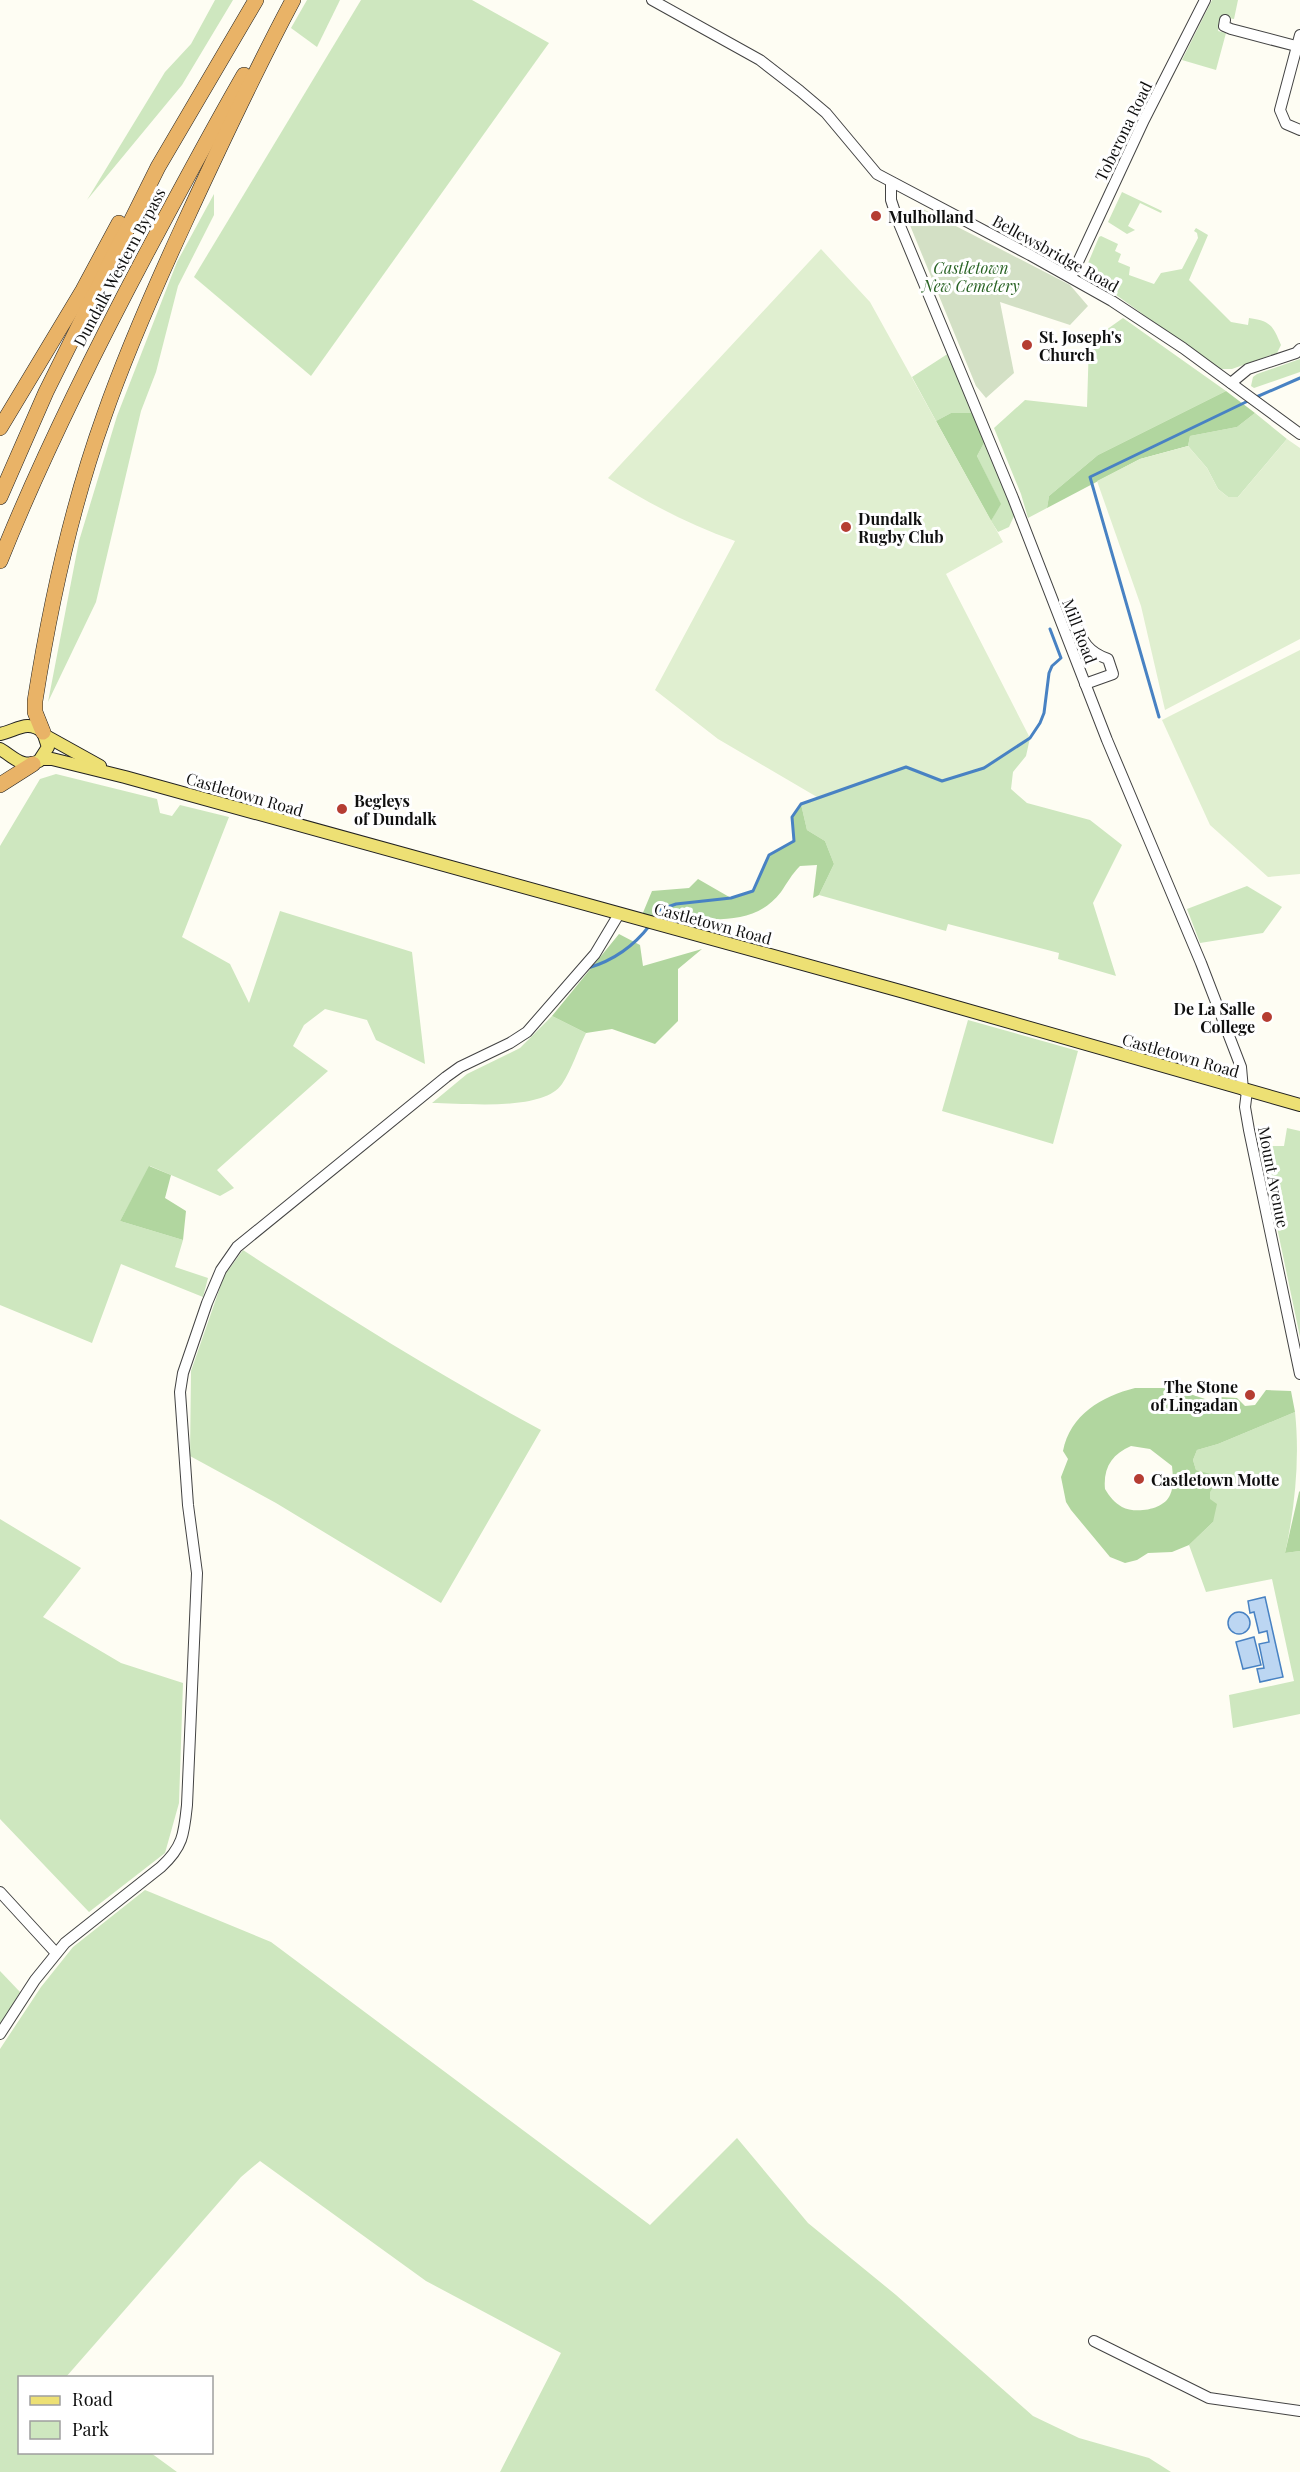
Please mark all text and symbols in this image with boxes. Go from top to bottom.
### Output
street label: Toberona Road [1090,78,1156,184]
street label: Dundalk Western Bypass [68,184,170,350]
place label: Mulholland [888,206,974,227]
marker: Mulholland [869,209,883,223]
street label: Bellewsbridge Road [989,210,1123,296]
park label: Castletown New Cemetery [920,257,1020,296]
place label: St. Joseph's Church [1039,326,1122,365]
marker: St. Joseph's Church [1020,338,1034,352]
place label: Dundalk Rugby Club [858,508,944,547]
marker: Dundalk Rugby Club [839,520,853,534]
street label: Mill Road [1058,595,1102,667]
street label: Castletown Road [184,767,306,821]
place label: Begleys of Dundalk [354,790,437,829]
marker: Begleys of Dundalk [335,802,349,816]
street label: Castletown Road [652,897,774,949]
place label: De La Salle College [1173,998,1255,1037]
marker: De La Salle College [1260,1010,1274,1024]
street label: Castletown Road [1120,1028,1242,1082]
street label: Mount Avenue [1254,1124,1294,1230]
place label: The Stone of Lingadan [1150,1376,1238,1415]
marker: The Stone of Lingadan [1243,1388,1257,1402]
place label: Castletown Motte [1151,1469,1279,1490]
marker: Castletown Motte [1132,1472,1146,1486]
legend [18,2376,213,2454]
text: Road [72,2387,113,2411]
text: Park [72,2417,109,2441]

